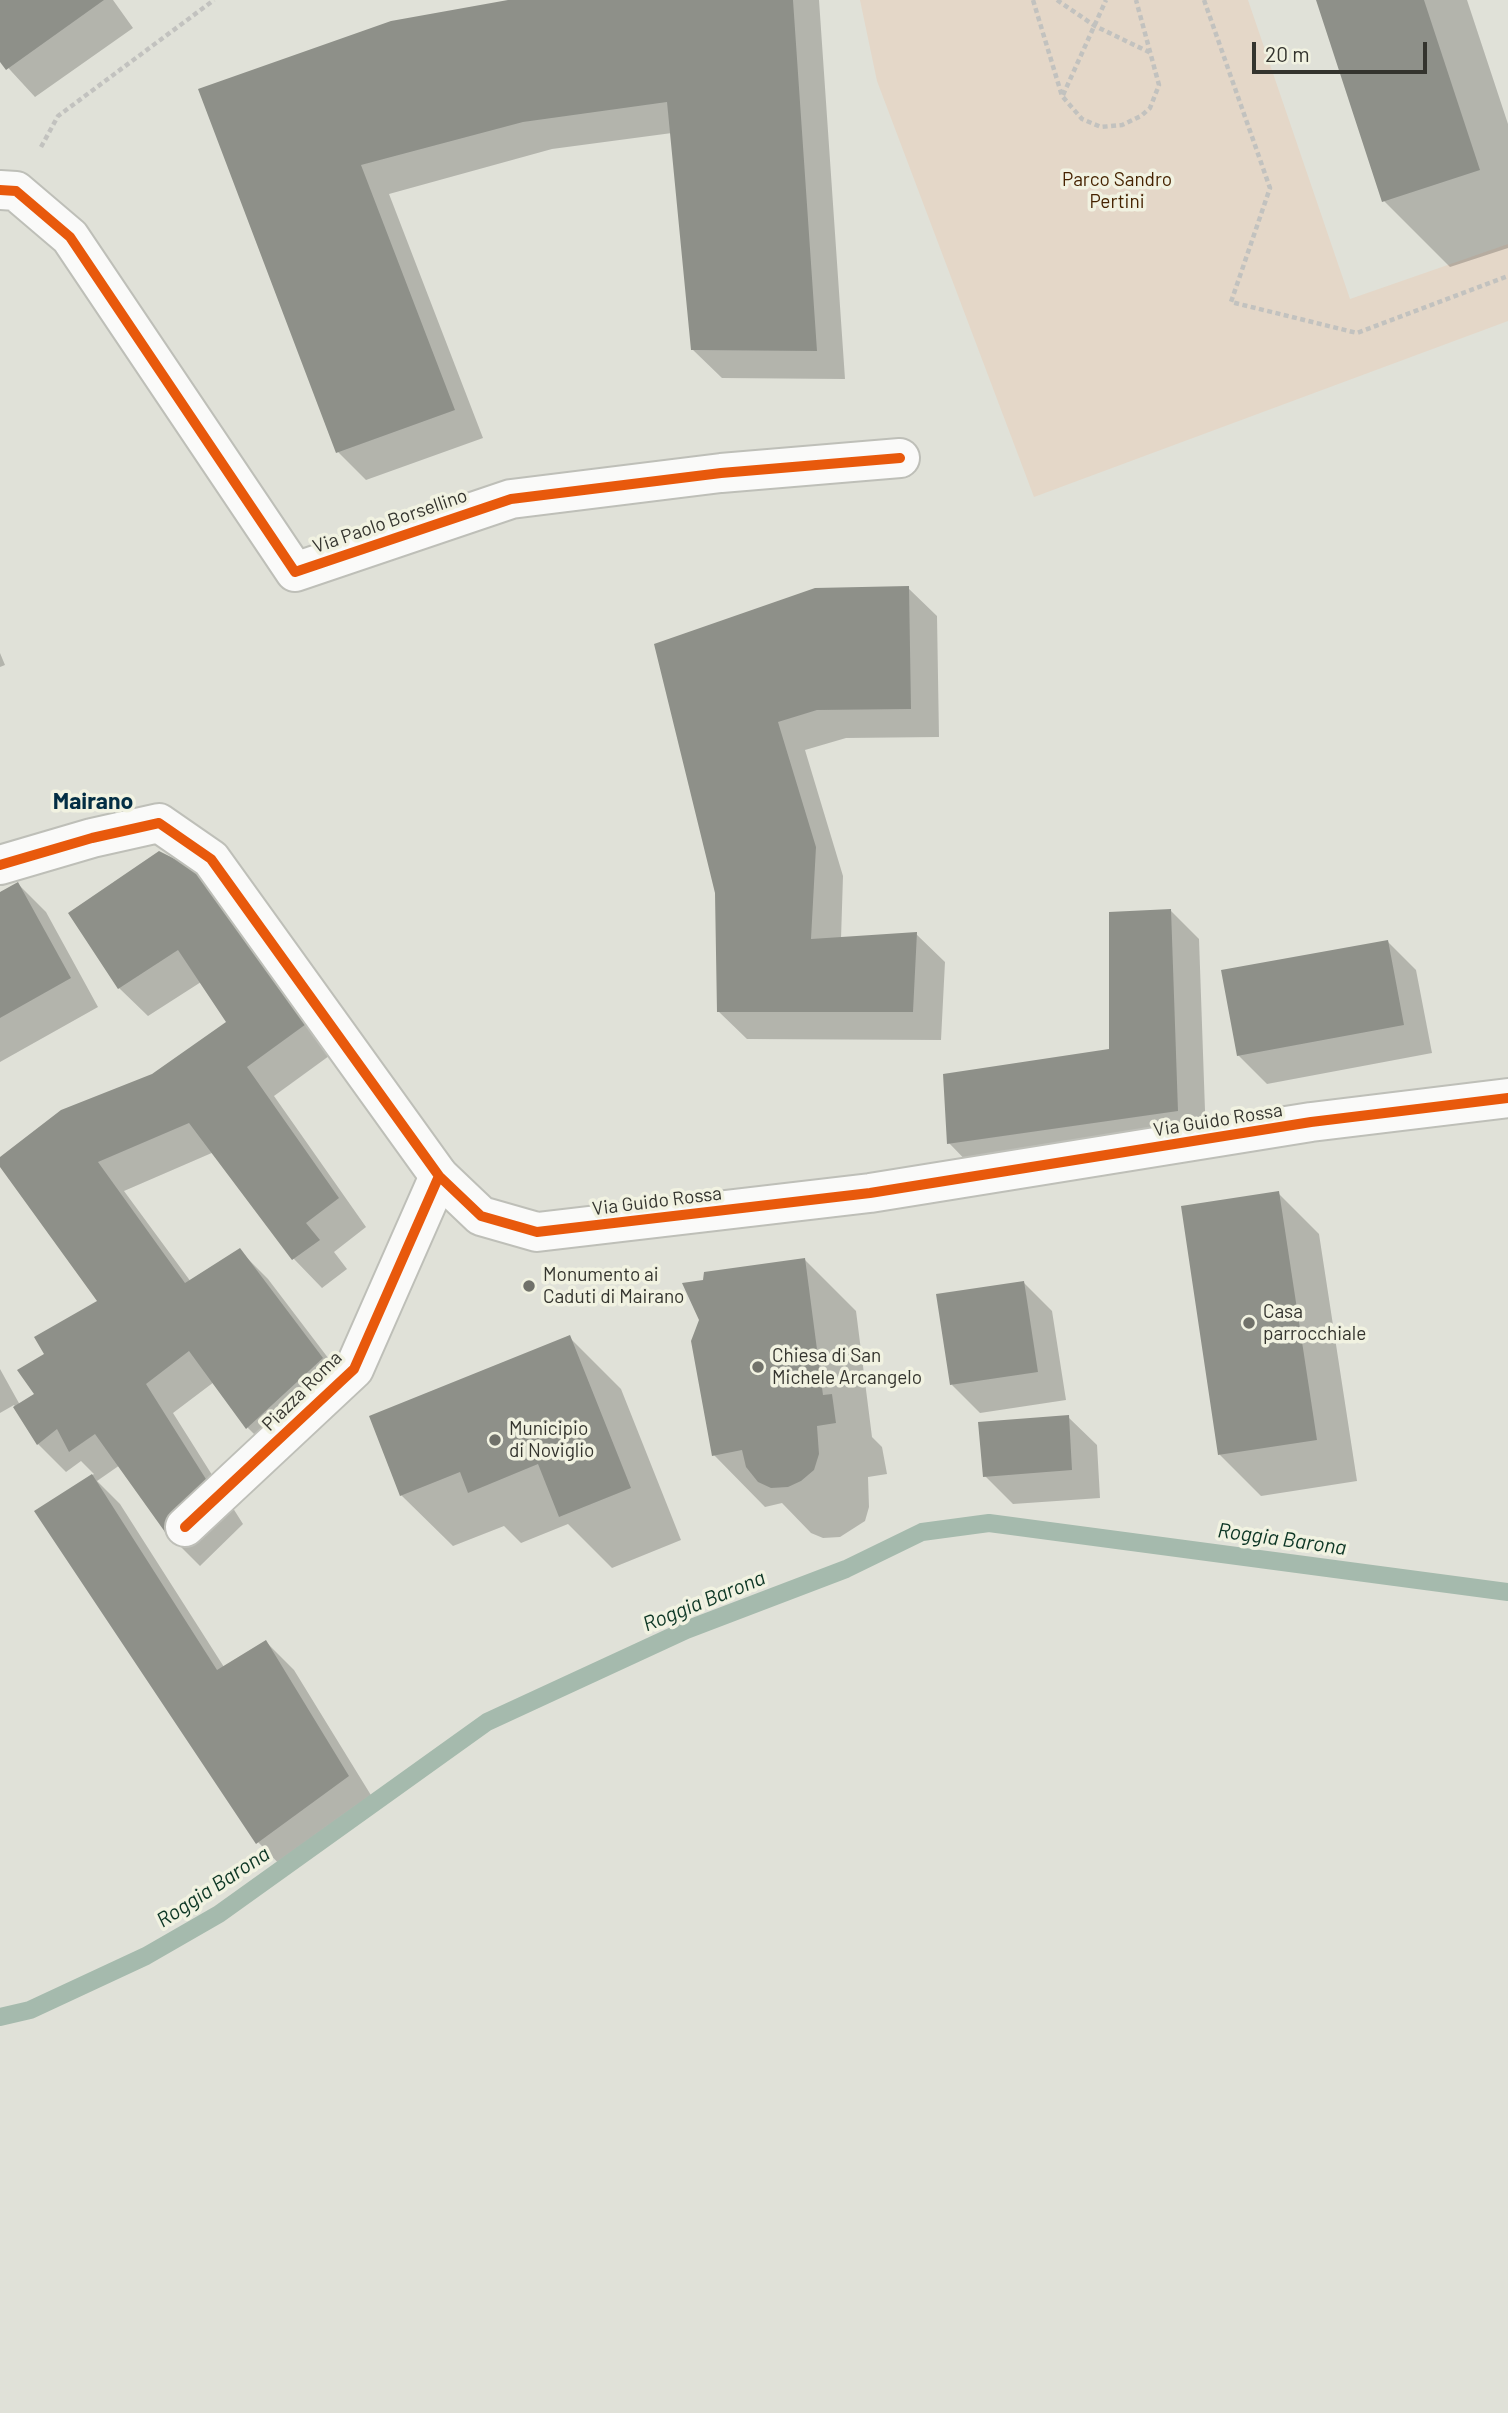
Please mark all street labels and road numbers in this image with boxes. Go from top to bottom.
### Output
street label: Via Paolo Borsellino [310,484,470,558]
street label: Via Guido Rossa [1152,1099,1284,1141]
street label: Via Guido Rossa [591,1182,723,1220]
street label: Piazza Roma [257,1346,347,1436]

